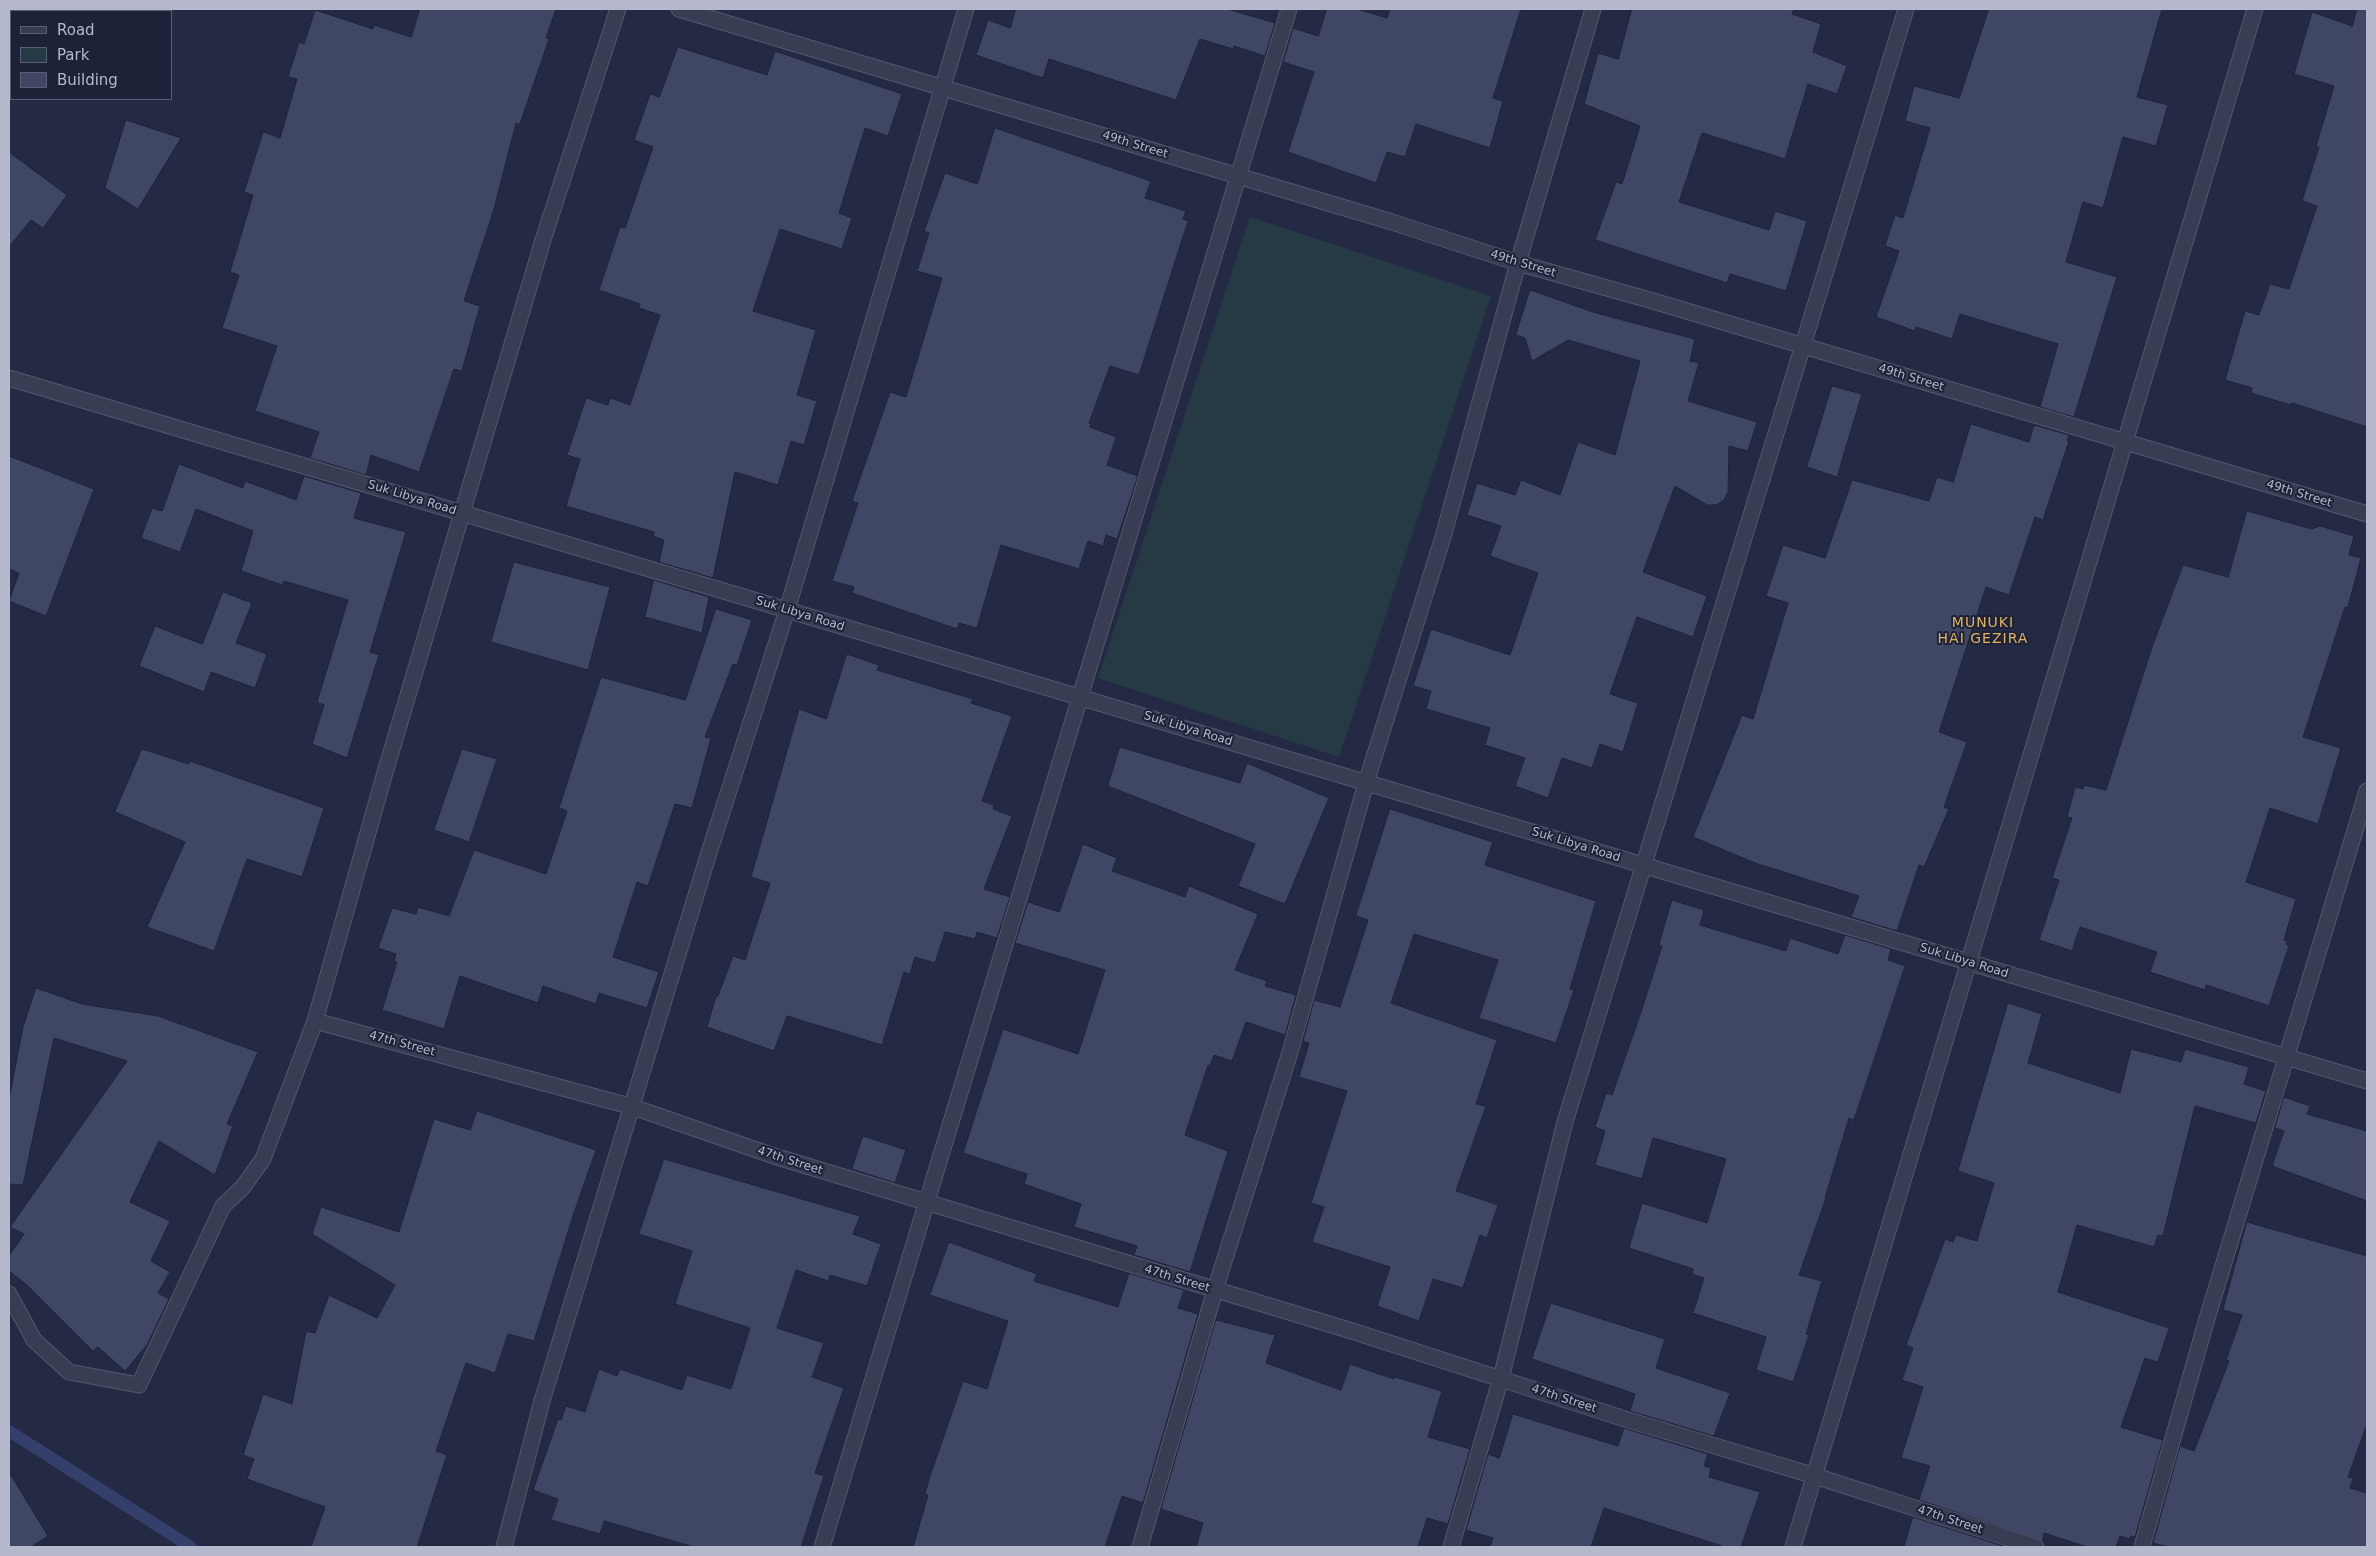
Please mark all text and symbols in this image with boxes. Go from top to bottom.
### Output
legend [10,10,172,100]
text: Road [57,21,95,39]
text: Park [57,46,89,64]
text: Building [57,71,118,89]
street label: 49th Street [1100,128,1170,162]
street label: 49th Street [1488,247,1558,281]
street label: 49th Street [1876,361,1946,395]
street label: 49th Street [2264,477,2334,511]
street label: Suk Libya Road [366,478,458,518]
street label: Suk Libya Road [754,594,846,634]
district label: MUNUKI HAI GEZIRA [1936,615,2030,648]
street label: Suk Libya Road [1142,709,1234,749]
street label: Suk Libya Road [1530,825,1622,865]
street label: Suk Libya Road [1918,941,2010,981]
street label: 47th Street [367,1028,437,1060]
street label: 47th Street [756,1144,824,1178]
street label: 47th Street [1142,1262,1212,1296]
street label: 47th Street [1530,1382,1598,1416]
street label: 47th Street [1916,1503,1984,1537]

